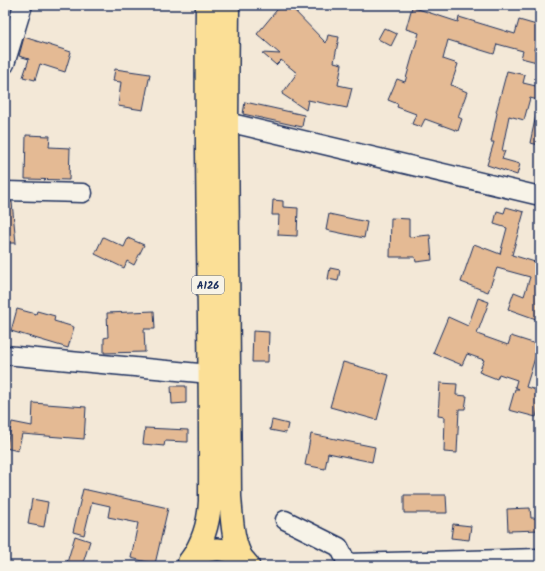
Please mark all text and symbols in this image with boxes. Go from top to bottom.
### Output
road number: A126 [192,276,224,294]

